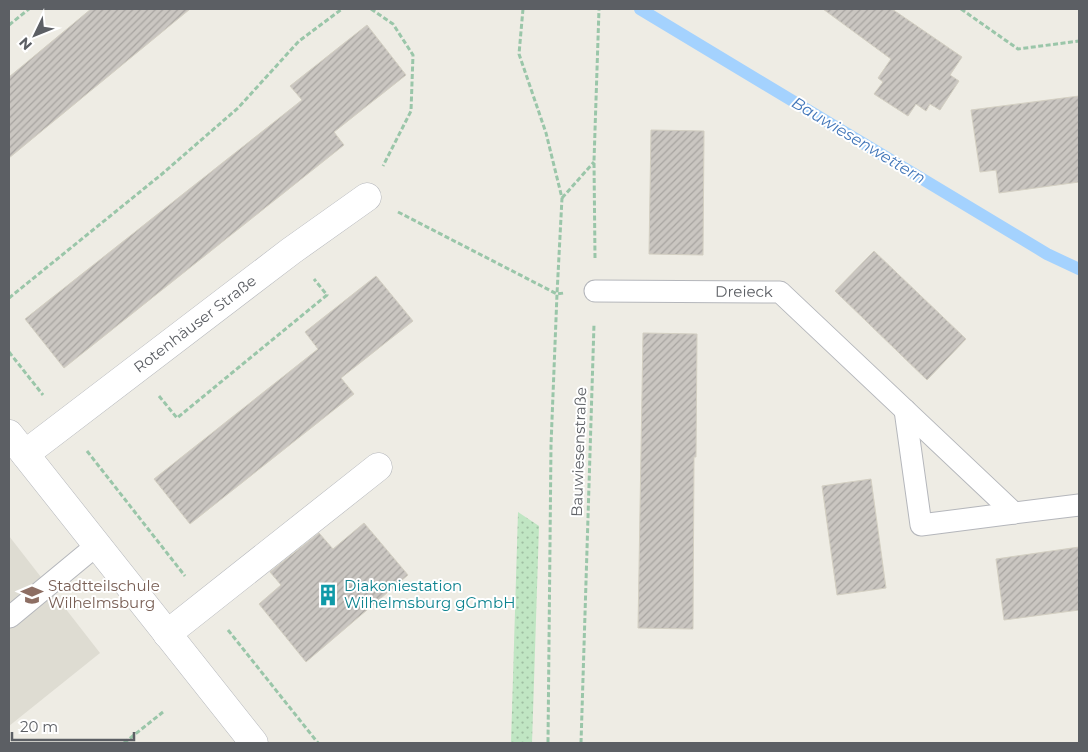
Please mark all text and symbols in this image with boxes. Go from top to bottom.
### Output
north arrow [10,10,60,60]
text: N [15,34,36,54]
water label: Bauwiesenwettern [788,93,929,188]
street label: Rotenhäuser Straße [130,271,260,377]
street label: Dreieck [715,282,773,301]
street label: Bauwiesenstraße [567,387,590,517]
place label: Stadtteilschule Wilhelmsburg [48,576,160,612]
place label: Diakoniestation Wilhelmsburg gGmbH [344,576,515,612]
school or university icon: Stadtteilschule Wilhelmsburg [19,582,45,608]
building icon: Diakoniestation Wilhelmsburg gGmbH [315,582,341,608]
scale bar [12,710,135,742]
text: 20 m [20,717,58,736]

